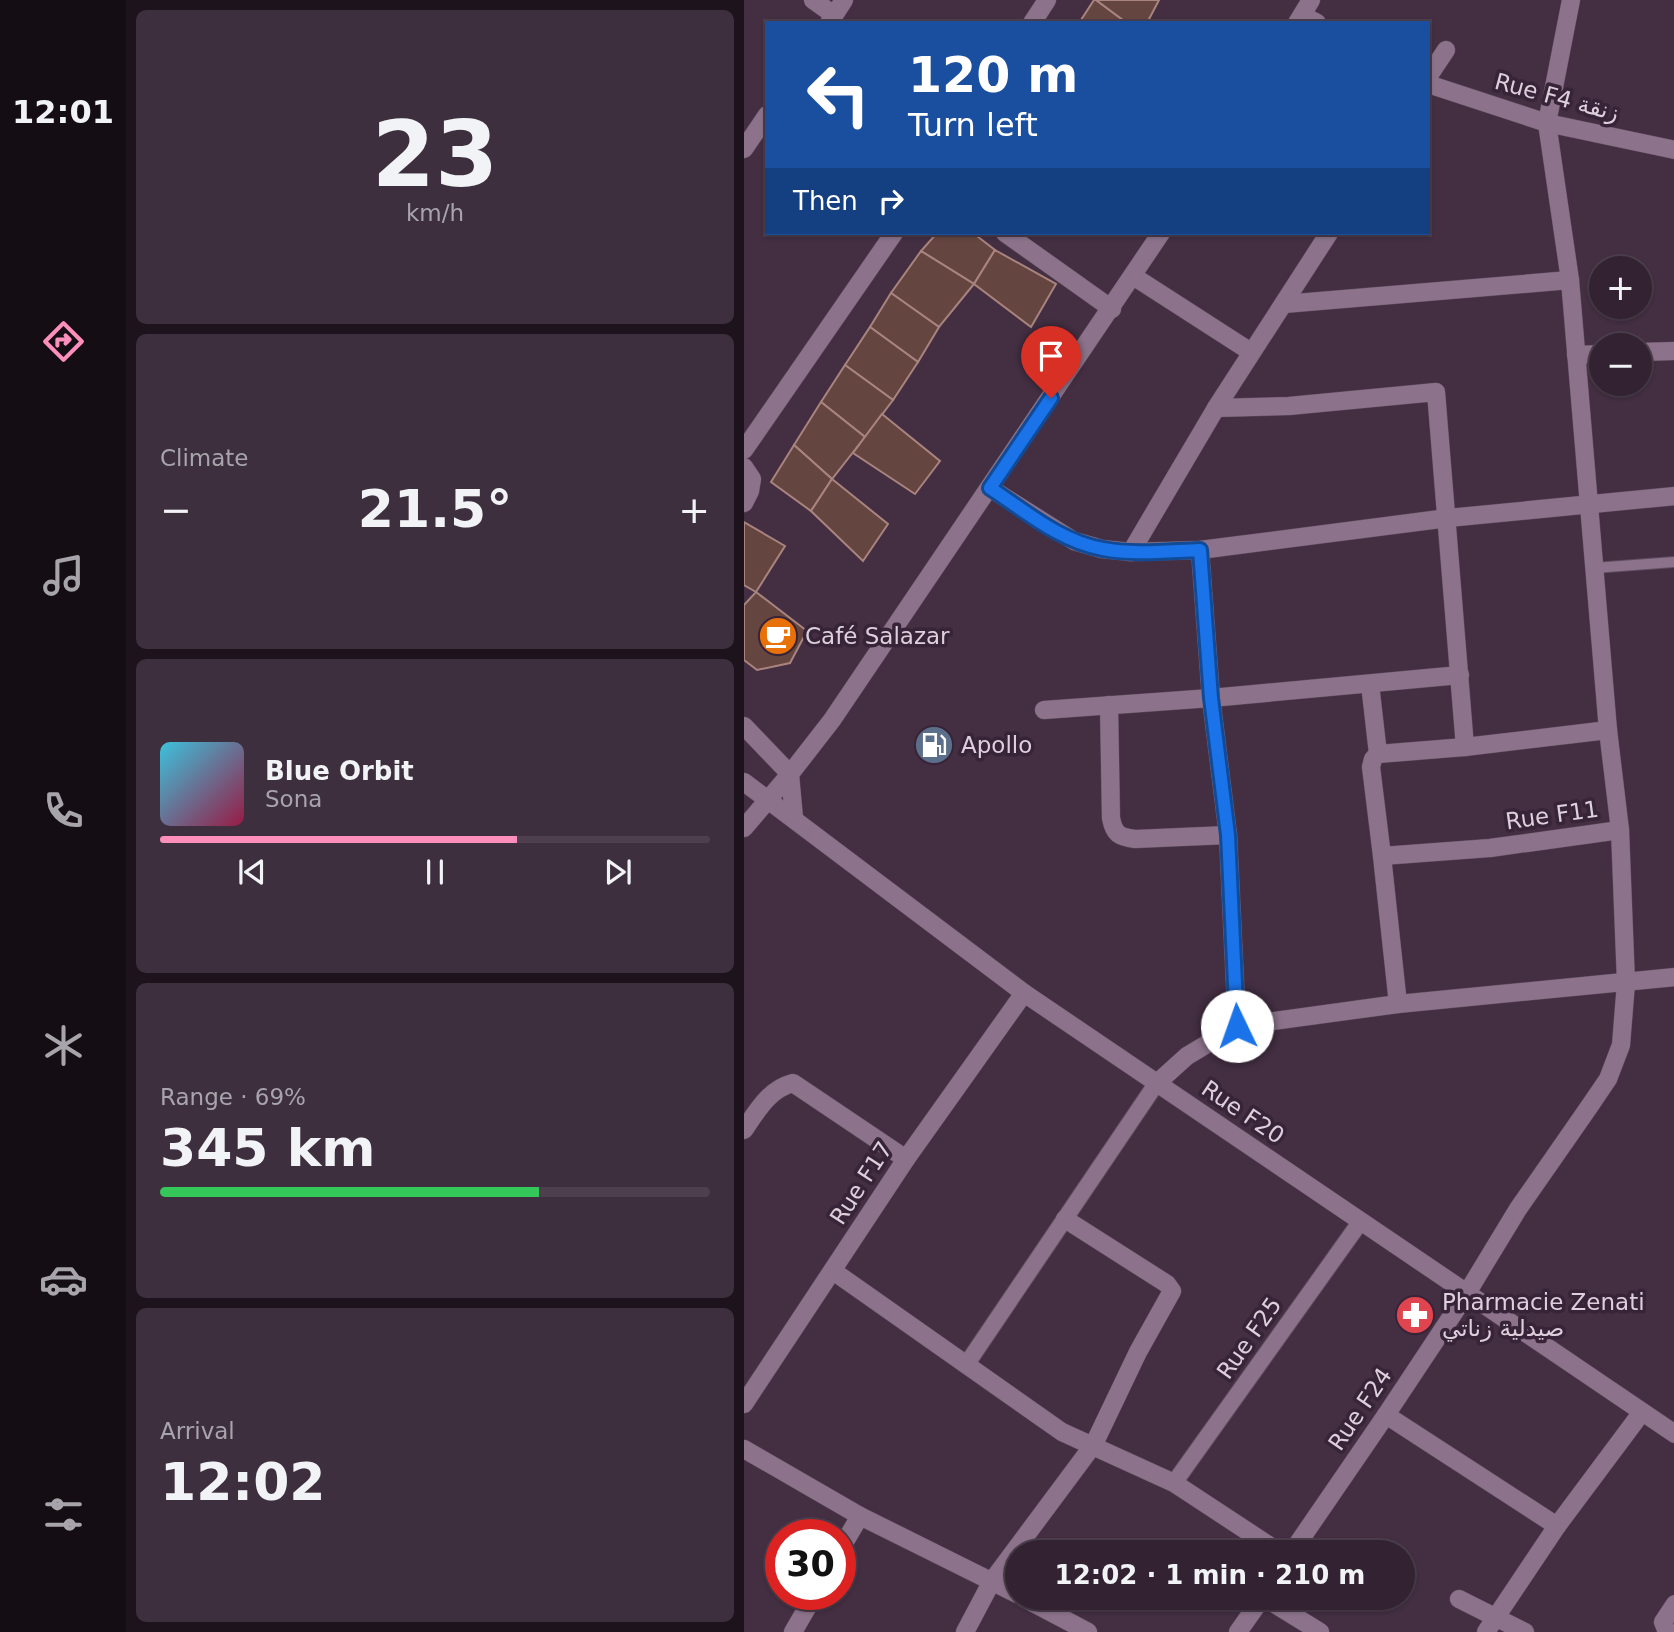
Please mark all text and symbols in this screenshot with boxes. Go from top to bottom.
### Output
text: 120 m [908,47,1078,104]
icon: left [793,49,884,140]
street label: Rue F4 زنقة [1492,68,1622,127]
text: 12:01 [12,93,114,131]
text: 23 [372,102,498,207]
text: Turn left [908,106,1038,144]
icon: right [872,182,910,220]
text: Then [793,186,858,216]
text: km/h [406,200,464,226]
map controls [1589,256,1652,396]
button: + [1589,256,1652,319]
icon: directions [39,317,88,366]
pin [1021,326,1081,398]
button: − [1589,333,1652,396]
icon: arrive [1032,337,1070,375]
text: Climate [160,445,249,471]
text: 21.5° [358,479,512,539]
text: − [160,488,192,532]
text: + [678,488,710,532]
icon: music [39,551,88,600]
cafe icon: Café Salazar [757,615,799,657]
place label: Café Salazar [805,623,950,649]
fuel station icon: Apollo [913,724,955,766]
place label: Apollo [961,732,1032,758]
text: Blue Orbit [265,756,414,786]
icon: phone [39,786,88,835]
text: Sona [265,786,322,812]
street label: Rue F11 [1504,796,1600,834]
icon: previous [233,853,271,891]
icon: pause [416,853,454,891]
icon: next [599,853,637,891]
position arrow [1200,989,1274,1063]
icon: climate [39,1021,88,1070]
street label: Rue F20 [1197,1075,1289,1149]
text: Range · 69% [160,1084,306,1110]
text: 345 km [160,1118,375,1178]
street label: Rue F17 [825,1137,897,1229]
icon: car [39,1255,88,1304]
place label: Pharmacie Zenati صيدلية زناتي [1442,1289,1645,1342]
street label: Rue F25 [1212,1292,1286,1384]
pharmacy icon: Pharmacie Zenati صيدلية زناتي [1394,1294,1436,1336]
street label: Rue F24 [1323,1363,1397,1455]
text: Arrival [160,1418,235,1444]
text: 12:02 [160,1452,326,1512]
icon: filters [39,1490,88,1539]
speed limit sign: 30 [765,1519,856,1610]
text: 12:02 · 1 min · 210 m [1055,1560,1365,1590]

